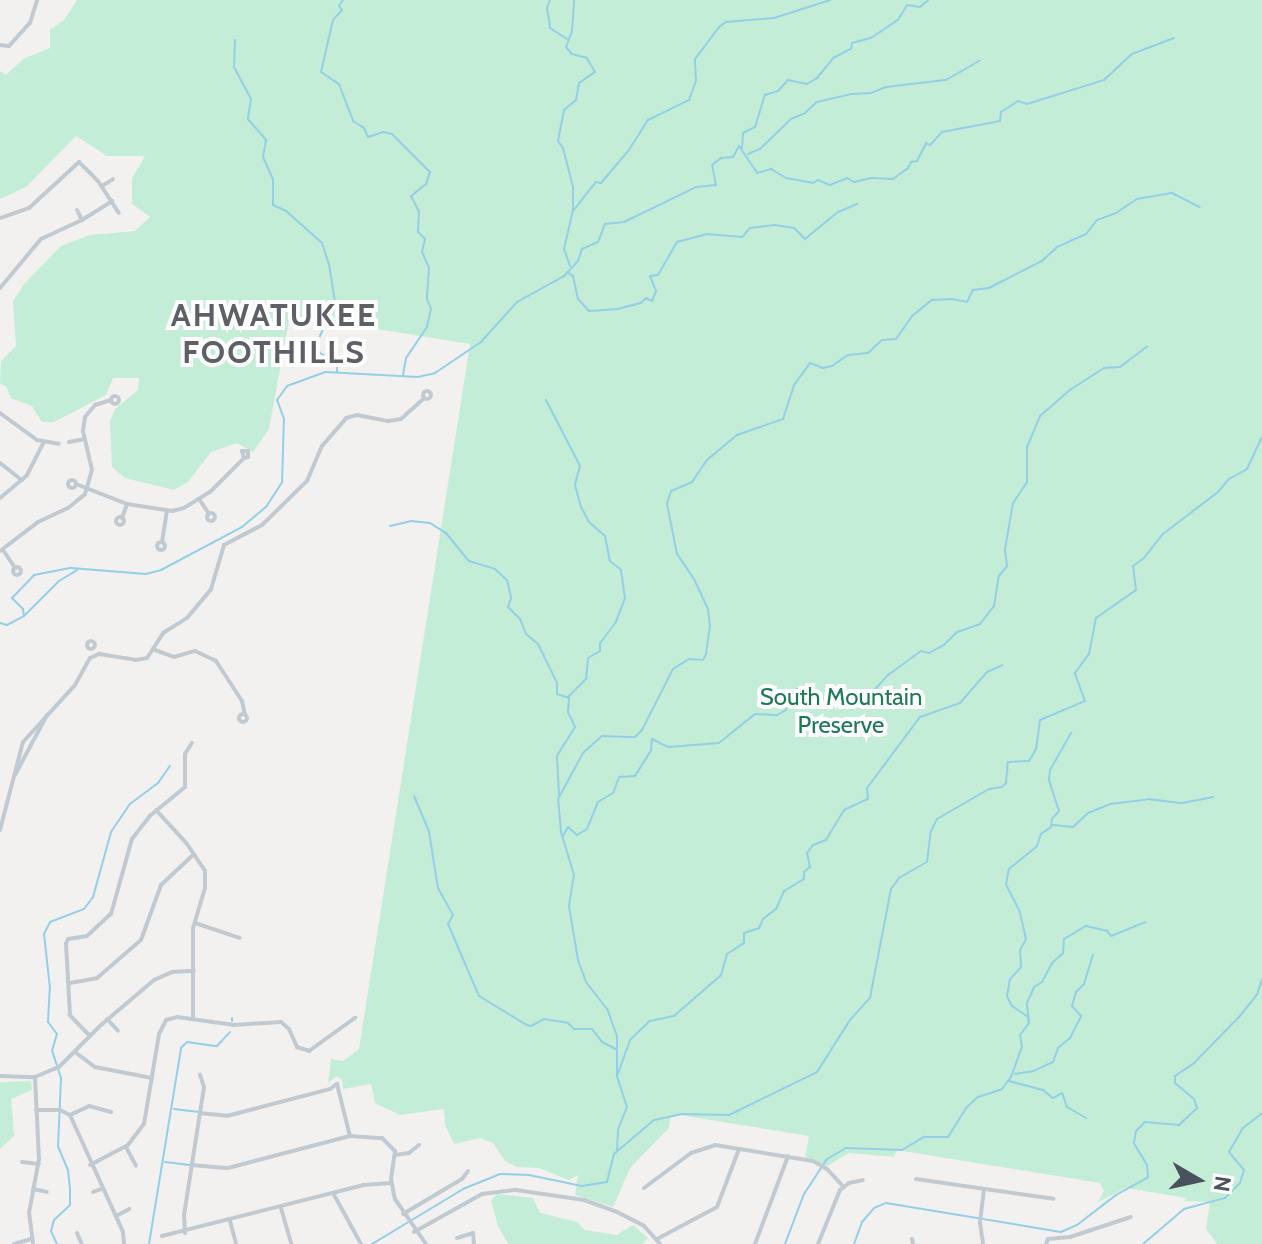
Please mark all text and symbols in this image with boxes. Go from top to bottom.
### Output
district label: AHWATUKEE FOOTHILLS [171,297,377,372]
park label: South Mountain Preserve [760,683,922,739]
north arrow [1158,1140,1238,1220]
text: N [1208,1174,1237,1194]

